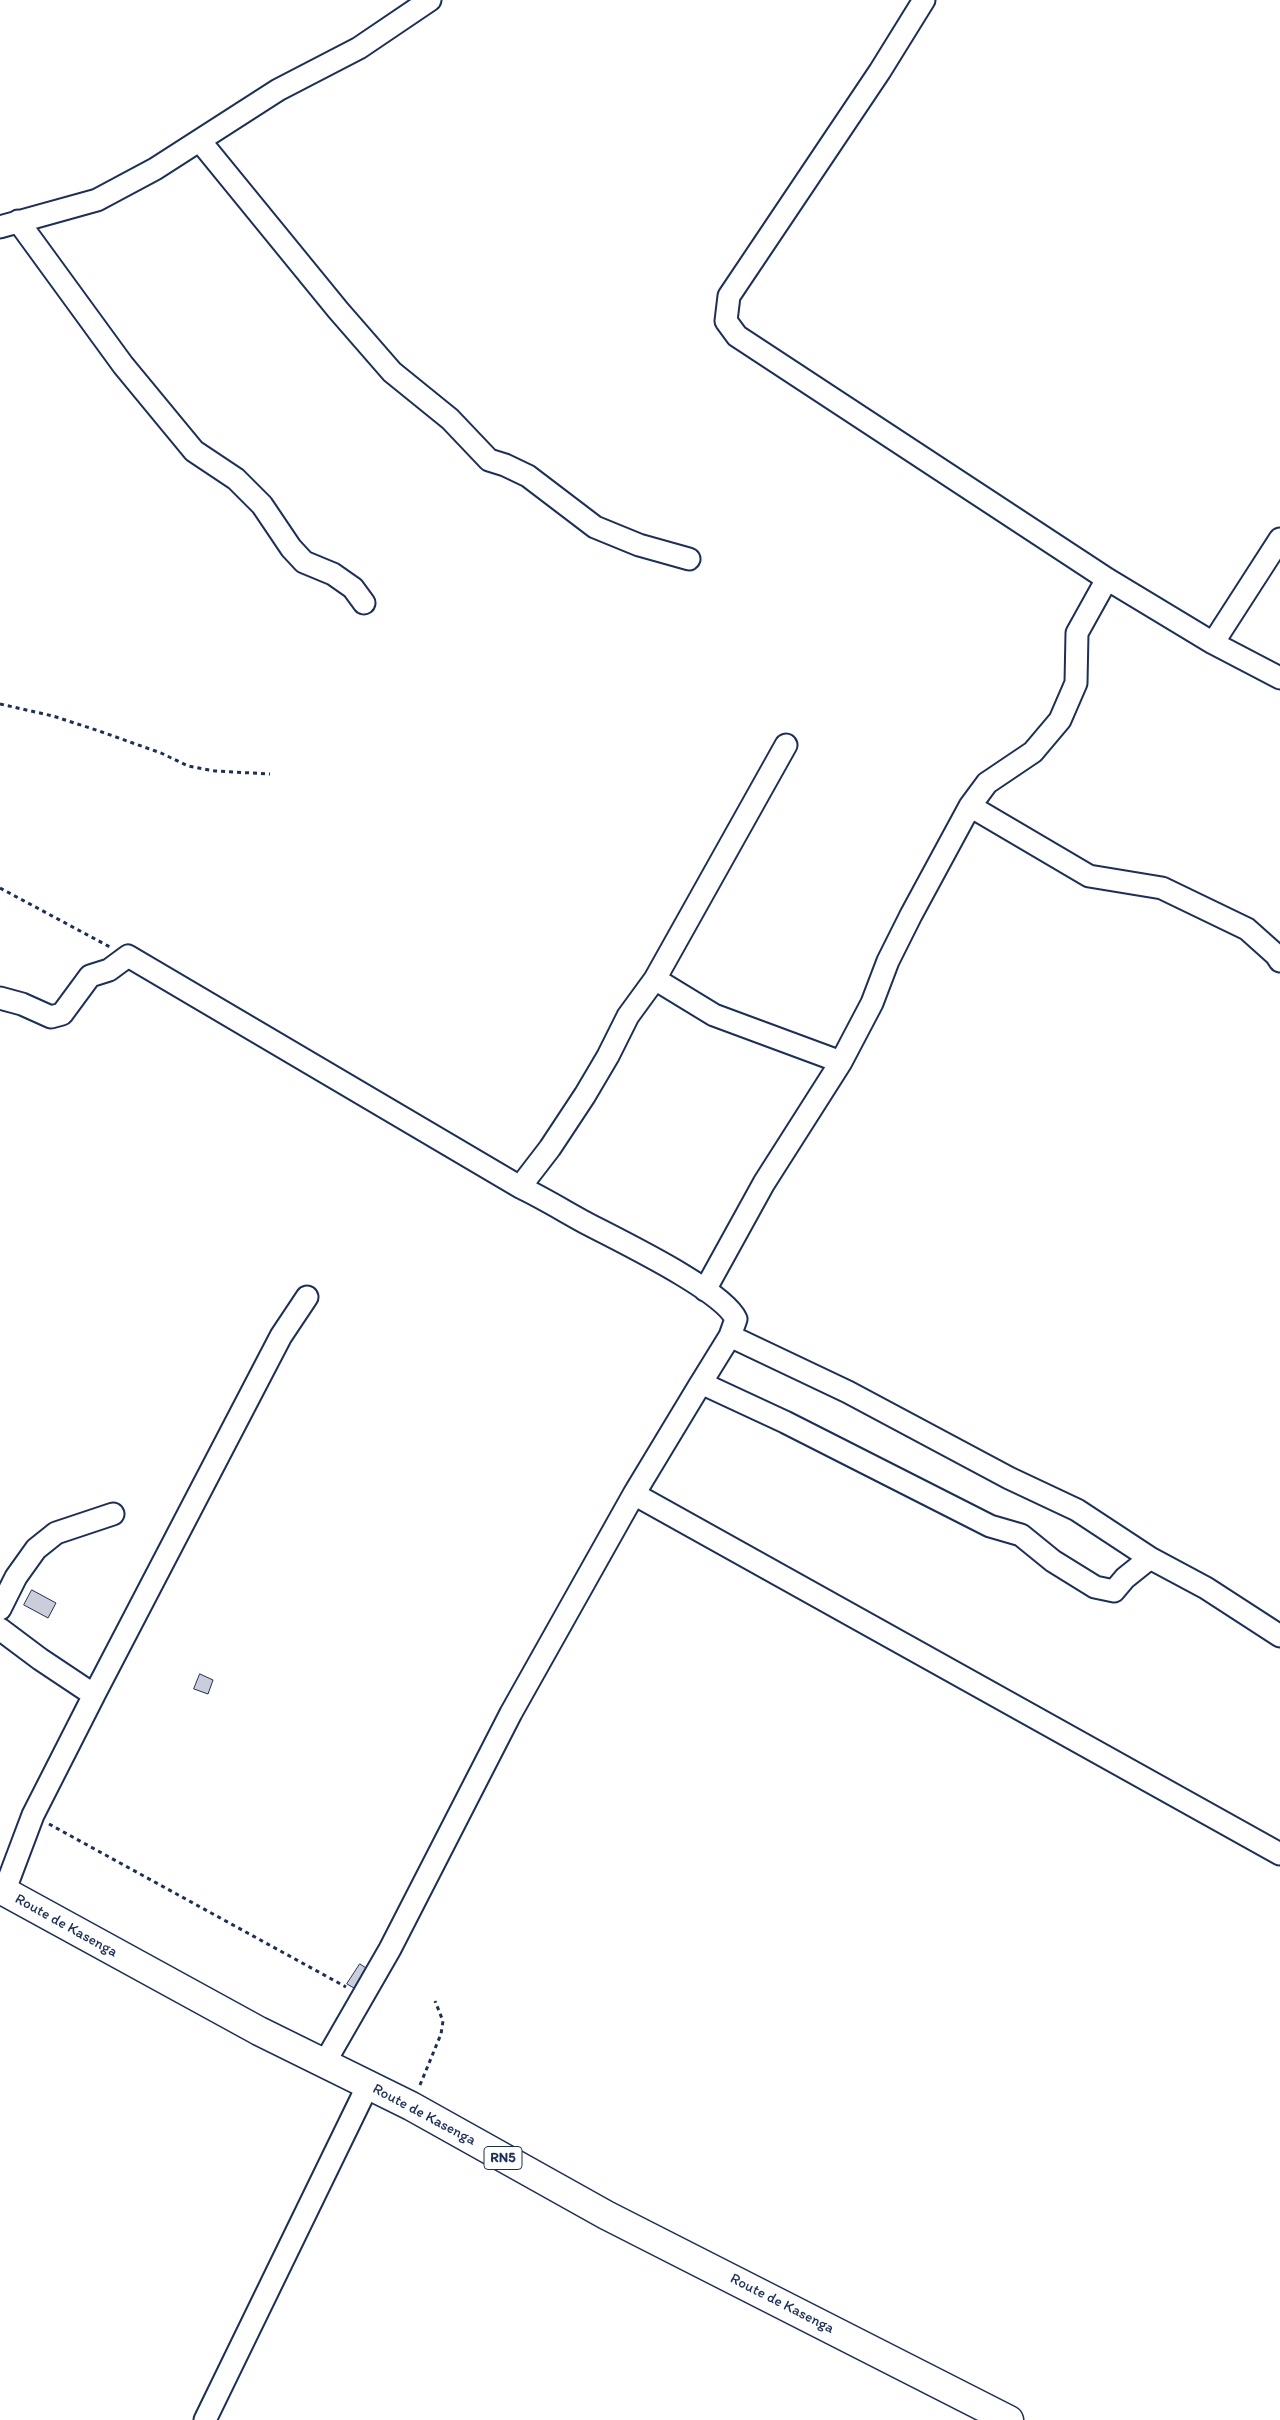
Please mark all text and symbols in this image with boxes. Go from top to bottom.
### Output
street label: Route de Kasenga [12,1890,120,1962]
street label: Route de Kasenga [369,2080,479,2150]
road number: RN5 [484,2146,522,2170]
street label: Route de Kasenga [727,2270,837,2338]

